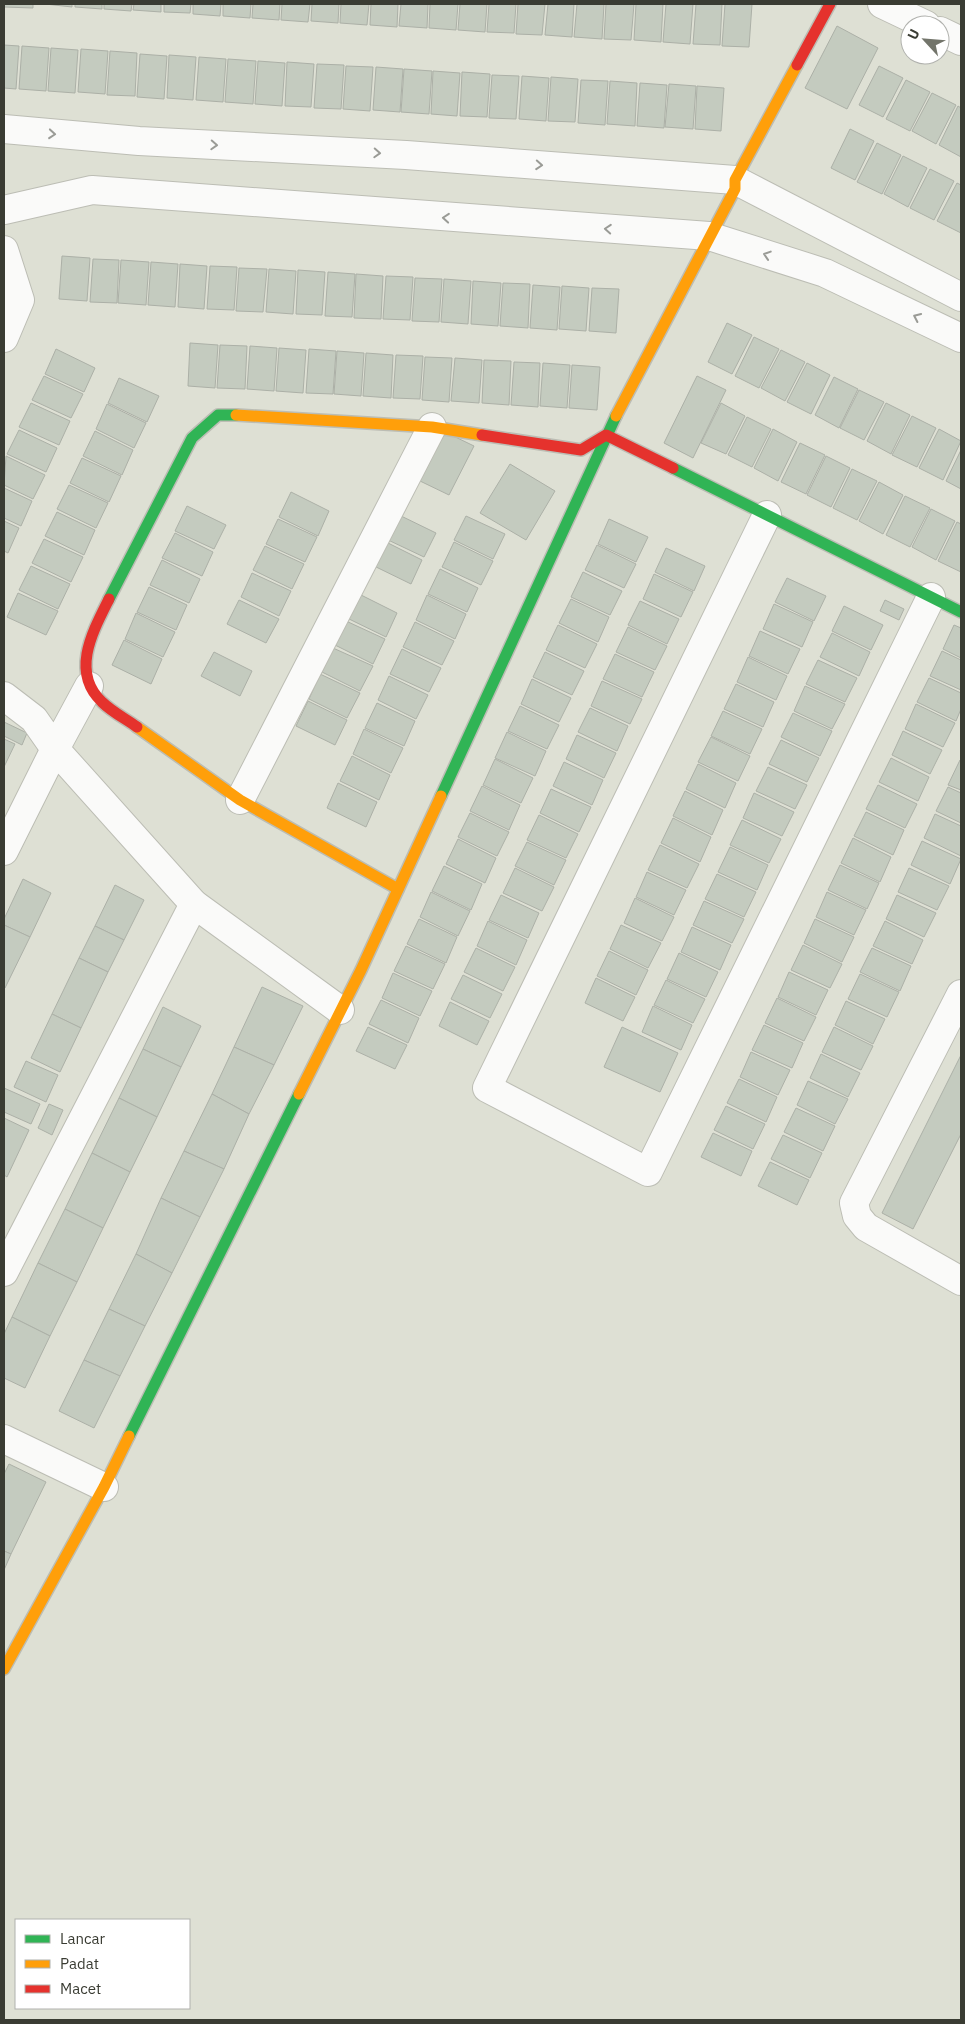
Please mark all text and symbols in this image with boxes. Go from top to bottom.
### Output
north arrow [900,15,950,65]
text: U [903,26,924,43]
one-way arrow [49,128,57,139]
one-way arrow [211,140,219,151]
one-way arrow [373,148,381,159]
one-way arrow [535,159,543,170]
one-way arrow [442,212,450,223]
one-way arrow [604,223,612,234]
one-way arrow [764,251,772,261]
one-way arrow [913,313,922,323]
legend [15,1919,190,2009]
text: Lancar [60,1929,106,1948]
text: Padat [60,1954,99,1973]
text: Macet [60,1979,101,1998]

